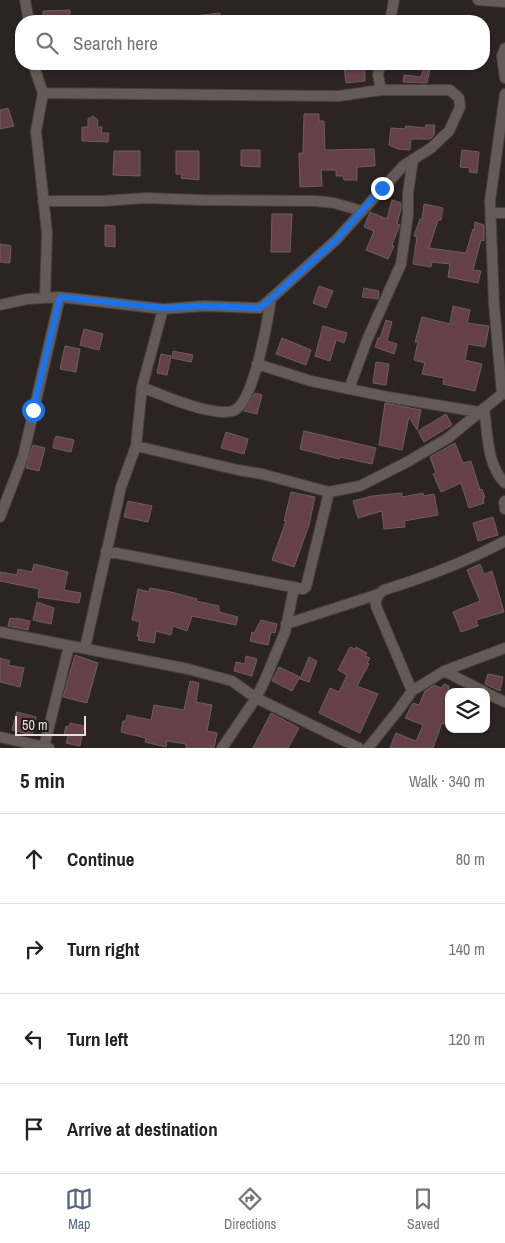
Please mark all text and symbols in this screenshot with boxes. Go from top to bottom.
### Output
search box [15,15,490,70]
icon: search [33,29,61,57]
text: Search here [73,30,158,56]
route end [371,177,394,200]
route start [22,399,45,422]
map controls [445,688,490,733]
button: layers [445,688,490,733]
scale bar [15,713,86,736]
text: 50 m [22,716,48,734]
text: 5 min [20,766,65,795]
text: Walk · 340 m [409,770,485,792]
icon: ahead [20,845,48,873]
text: Continue [67,846,135,872]
text: 80 m [456,848,485,870]
icon: right [20,935,48,963]
text: Turn right [67,936,139,962]
text: 140 m [449,938,485,960]
icon: left [20,1025,48,1053]
text: Turn left [67,1026,128,1052]
text: 120 m [449,1028,485,1050]
icon: arrive [20,1115,48,1143]
text: Arrive at destination [67,1116,218,1142]
tab: Map [65,1185,93,1233]
tab: Directions [224,1185,276,1233]
tab: Saved [407,1185,440,1233]

